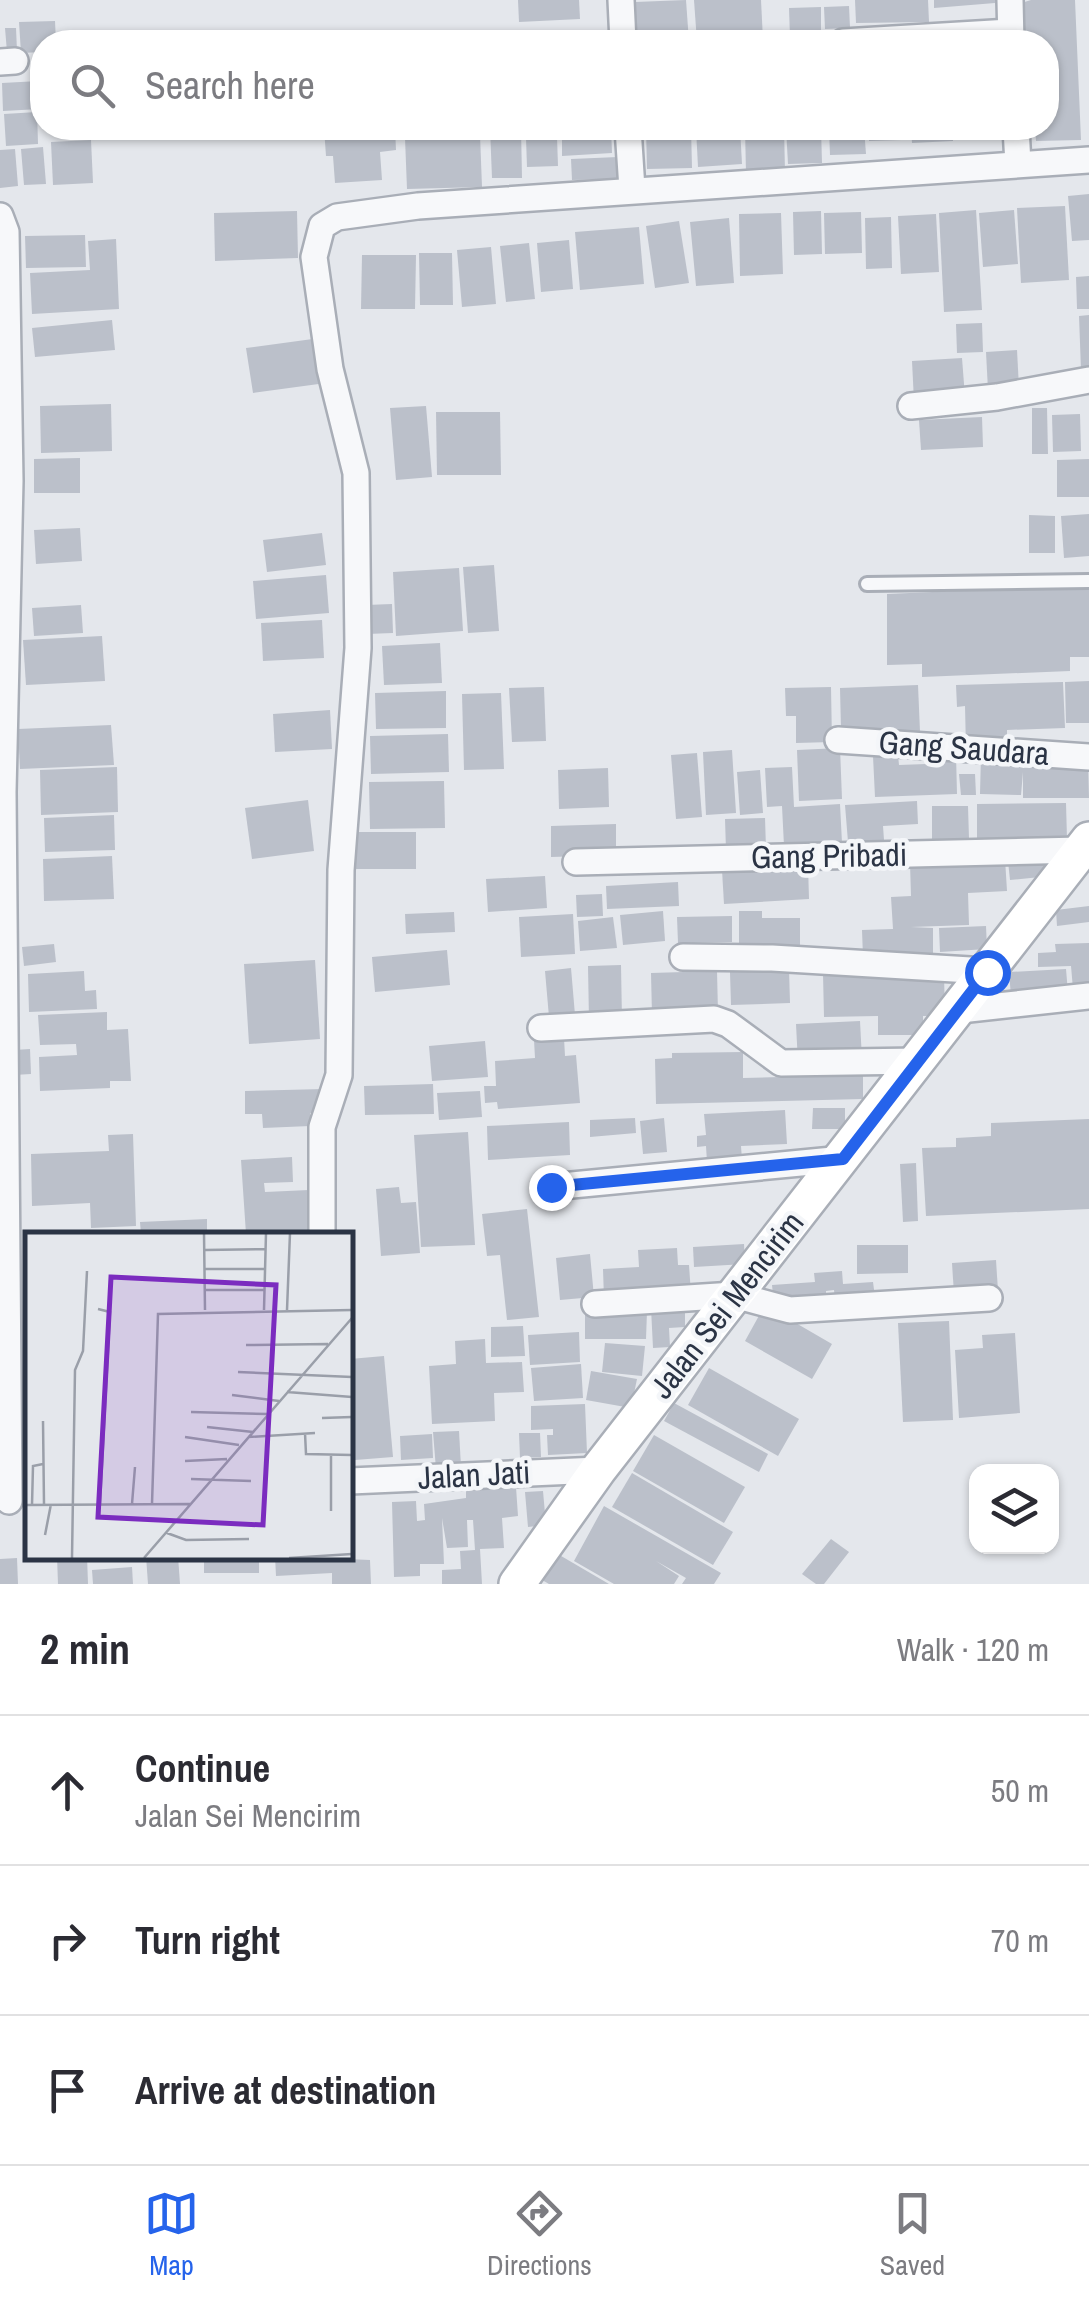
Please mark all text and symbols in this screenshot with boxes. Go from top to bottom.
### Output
search box [30,30,1059,140]
icon: search [65,58,120,113]
text: Search here [145,60,315,111]
street label: Gang Saudara [877,720,1051,775]
street label: Gang Pribadi [751,833,907,878]
route start [965,950,1011,996]
route end [529,1165,575,1211]
street label: Jalan Sei Mencirim [640,1202,813,1407]
inset map [25,1232,352,1559]
street label: Jalan Jati [417,1450,531,1499]
map controls [969,1464,1059,1554]
button: layers [969,1464,1059,1554]
text: 2 min [40,1621,130,1677]
text: Walk · 120 m [897,1628,1049,1671]
text: Continue [135,1743,270,1794]
icon: ahead [40,1763,95,1818]
text: 50 m [991,1769,1049,1812]
text: Jalan Sei Mencirim [135,1794,361,1837]
icon: right [40,1913,95,1968]
text: Turn right [135,1915,280,1966]
text: 70 m [991,1919,1049,1962]
icon: arrive [40,2063,95,2118]
text: Arrive at destination [135,2065,436,2116]
tab: Map [144,2186,199,2284]
tab: Directions [487,2186,592,2284]
tab: Saved [880,2186,945,2284]

